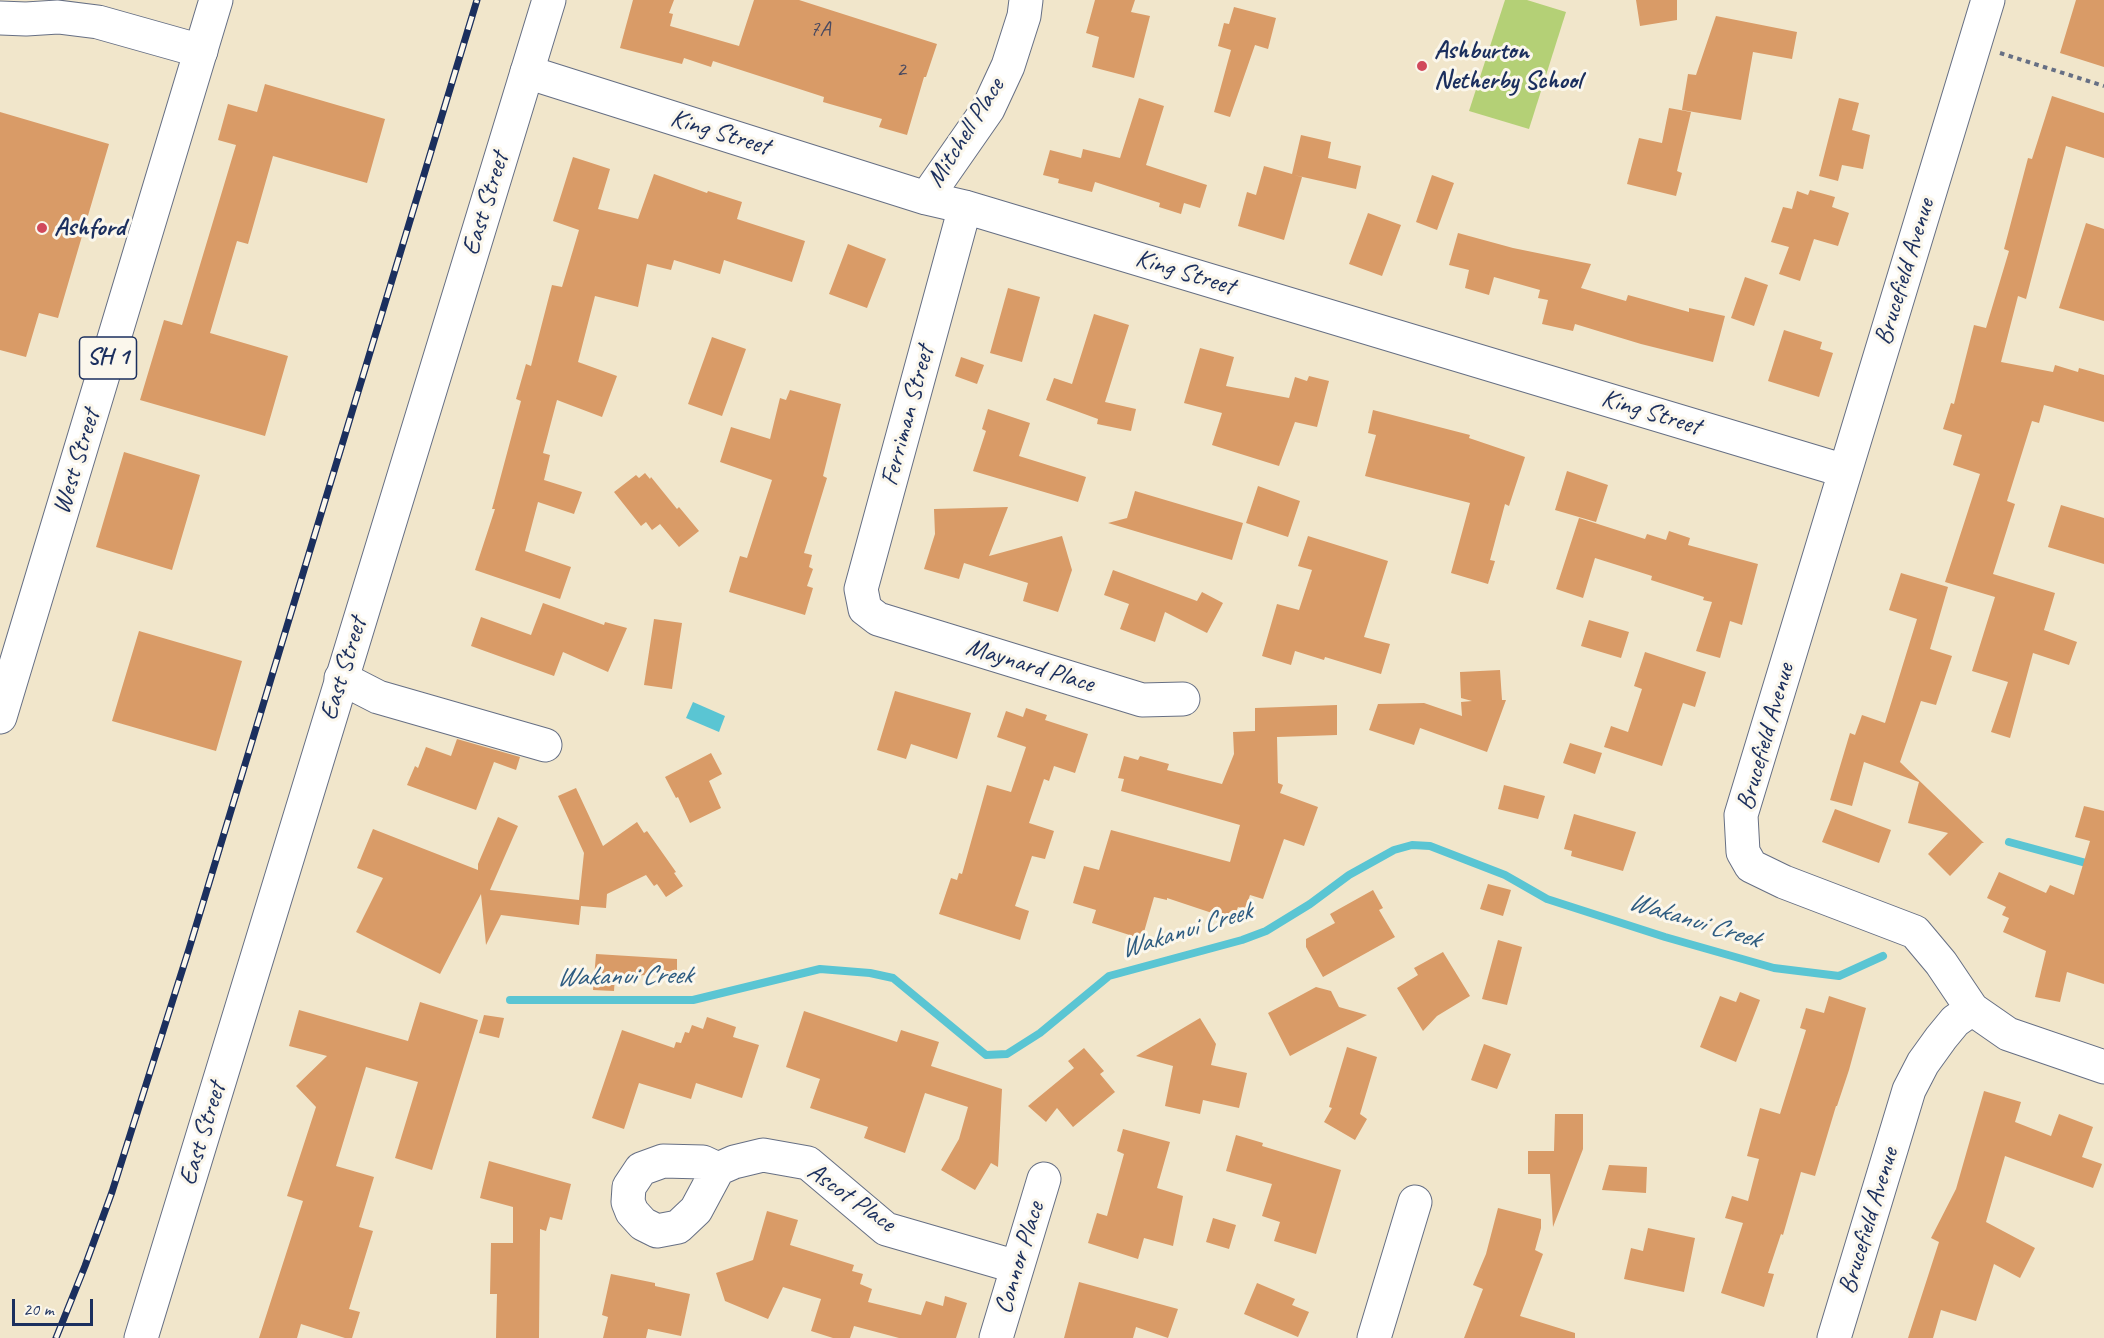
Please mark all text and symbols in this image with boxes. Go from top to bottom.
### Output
house number: 7A [810,16,830,42]
place label: Ashburton Netherby School [1434,35,1582,96]
house number: 2 [896,57,906,83]
marker: Ashburton Netherby School [1415,59,1429,73]
street label: Mitchell Place [920,73,1012,193]
street label: King Street [667,103,773,163]
street label: East Street [456,149,516,259]
street label: Brucefield Avenue [1868,195,1942,349]
place label: Ashford [54,212,125,244]
marker: Ashford [35,221,49,235]
street label: King Street [1132,243,1238,303]
road number: SH 1 [80,337,136,379]
street label: Ferriman Street [874,343,942,489]
street label: King Street [1598,383,1704,443]
street label: West Street [46,406,108,518]
street label: East Street [314,614,374,724]
street label: Maynard Place [962,632,1098,700]
street label: Brucefield Avenue [1730,660,1802,814]
water label: Wakanui Creek [1624,886,1764,956]
water label: Wakanui Creek [1116,896,1256,966]
water label: Wakanui Creek [556,960,692,994]
street label: East Street [173,1079,233,1189]
street label: Brucefield Avenue [1832,1144,1906,1298]
street label: Ascot Place [801,1156,901,1240]
street label: Connor Place [988,1198,1052,1318]
scale bar [15,1287,96,1325]
text: 20 m [23,1298,54,1320]

